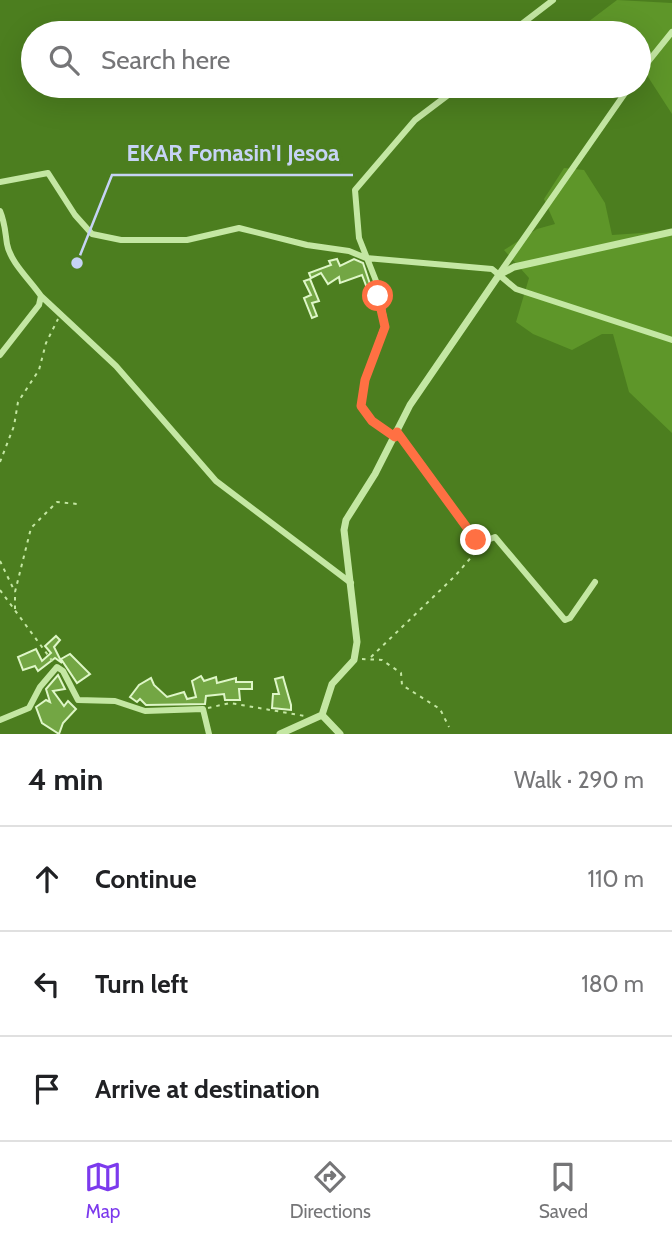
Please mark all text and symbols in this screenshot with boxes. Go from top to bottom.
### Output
search box [21,21,651,98]
icon: search [45,41,83,79]
text: Search here [101,44,230,76]
callout: EKAR Fomasin'I Jesoa [112,131,353,175]
text: EKAR Fomasin'I Jesoa [127,139,340,167]
route start [362,280,393,311]
route end [460,524,491,555]
text: 4 min [28,761,103,798]
text: Walk · 290 m [514,766,644,794]
icon: ahead [28,860,66,898]
text: Continue [95,863,197,895]
text: 110 m [588,865,644,893]
icon: left [28,965,66,1003]
text: Turn left [95,968,188,1000]
text: 180 m [581,970,644,998]
icon: arrive [28,1070,66,1108]
text: Arrive at destination [95,1073,320,1105]
tab: Map [84,1158,122,1223]
tab: Directions [290,1158,371,1223]
tab: Saved [539,1158,588,1223]

